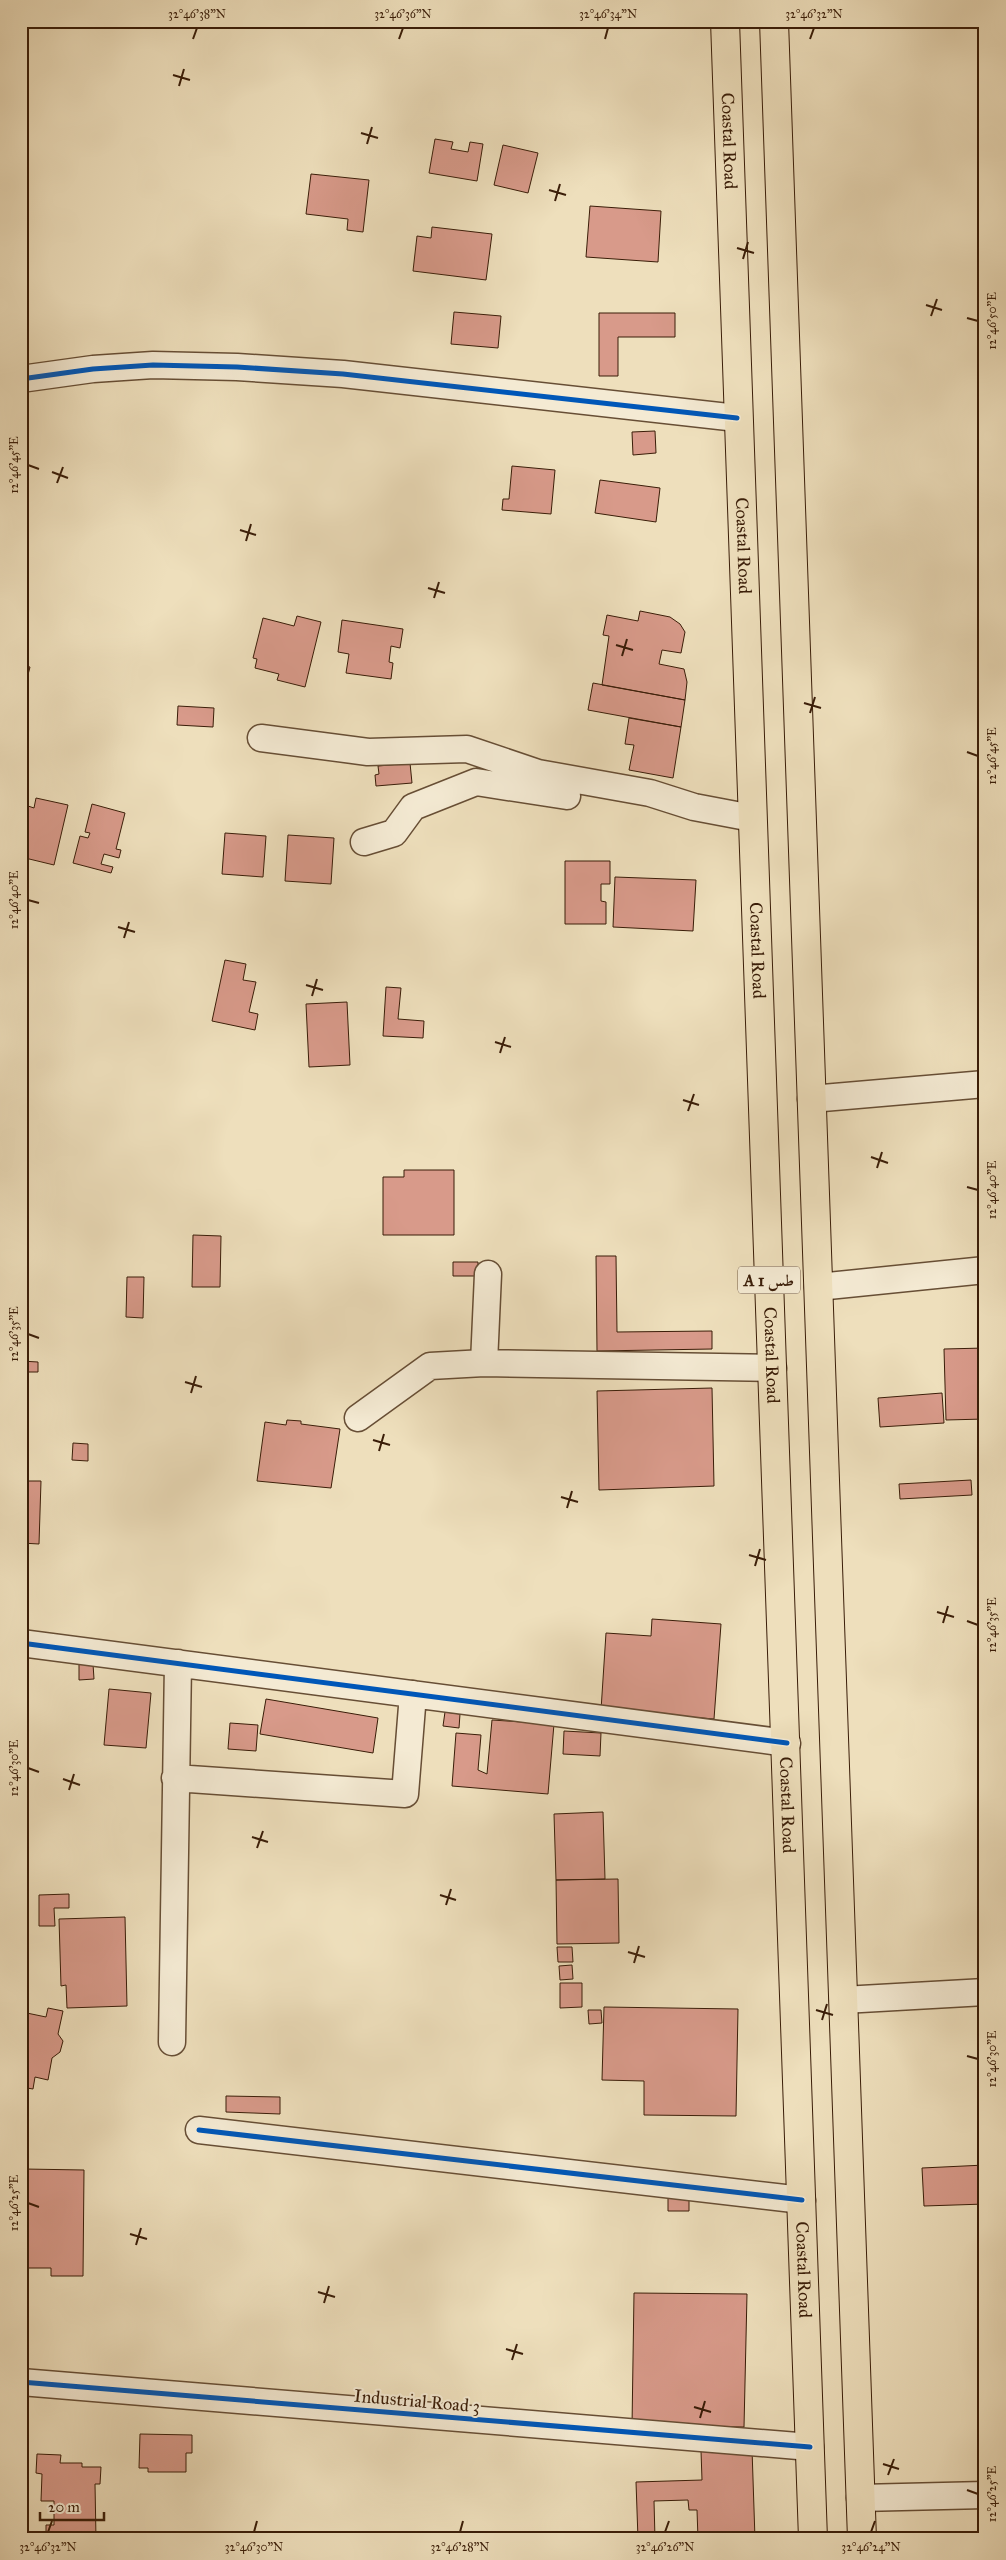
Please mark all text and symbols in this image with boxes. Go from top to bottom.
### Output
text: 32°46'38"N [168,7,226,21]
text: 32°46'36"N [374,7,432,21]
text: 32°46'34"N [579,7,637,21]
text: 32°46'32"N [785,7,843,21]
street label: Coastal Road [717,92,742,190]
text: 12°46'50"E [985,292,999,350]
text: 12°46'45"E [7,436,21,494]
street label: Coastal Road [731,497,756,594]
text: 12°46'45"E [985,727,999,785]
text: 12°46'40"E [7,870,21,929]
street label: Coastal Road [745,902,770,999]
text: 12°46'40"E [985,1160,999,1219]
road number: A 1 طس [738,1266,800,1294]
text: 12°46'35"E [7,1306,21,1362]
street label: Coastal Road [759,1306,784,1404]
text: 12°46'35"E [985,1597,999,1653]
text: 12°46'30"E [7,1739,21,1796]
street label: Coastal Road [775,1756,800,1854]
text: 12°46'30"E [985,2030,999,2087]
text: 12°46'25"E [7,2174,21,2231]
street label: Coastal Road [791,2221,816,2318]
street label: Industrial Road 3 [353,2385,481,2417]
text: 12°46'25"E [985,2465,999,2522]
scale bar [40,2490,104,2522]
text: 20 m [48,2498,80,2516]
text: 32°46'32"N [19,2540,77,2554]
text: 32°46'30"N [225,2540,283,2554]
text: 32°46'28"N [431,2540,489,2554]
text: 32°46'26"N [636,2540,694,2554]
text: 32°46'24"N [841,2540,901,2554]

